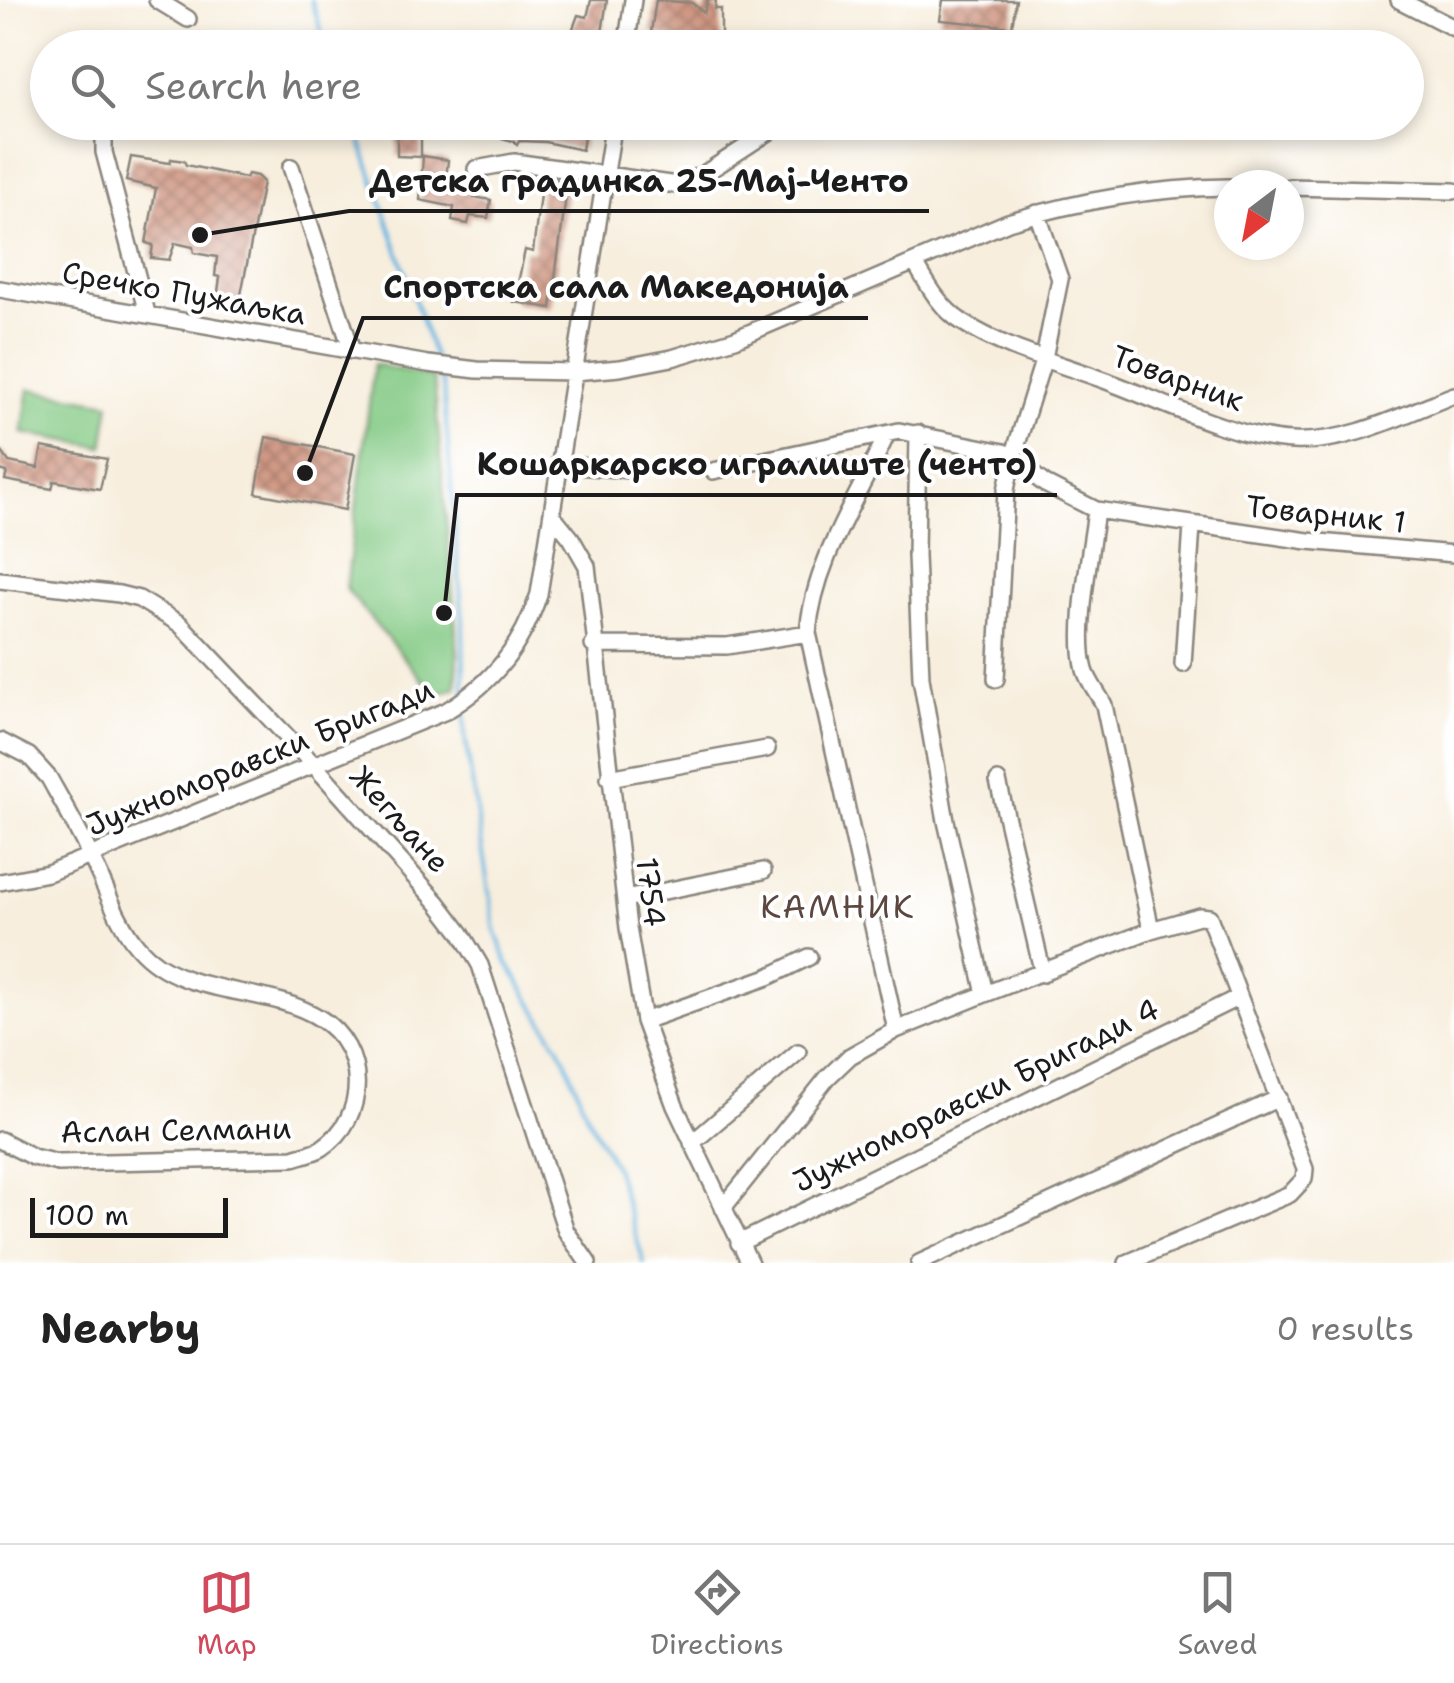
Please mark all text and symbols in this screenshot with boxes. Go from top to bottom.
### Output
search box [30,30,1424,140]
icon: search [65,58,120,113]
text: Search here [145,60,362,111]
callout: Детска градинка 25-Мај-Ченто [349,149,929,211]
text: Детска градинка 25-Мај-Ченто [369,159,909,202]
north arrow [1214,170,1304,260]
street label: Сречко Пужаљка [59,251,309,335]
callout: Спортска сала Македонија [363,256,868,318]
text: Спортска сала Македонија [383,265,849,308]
street label: Товарник [1106,335,1250,421]
callout: Кошаркарско игралиште (ченто) [457,433,1057,495]
text: Кошаркарско игралиште (ченто) [477,442,1037,485]
street label: Товарник 1 [1244,485,1408,543]
street label: Јужноморавски Бригади [80,668,440,846]
street label: Жегљане [341,757,459,881]
street label: 1754 [626,855,676,929]
district label: КАМНИК [760,885,916,928]
street label: Јужноморавски Бригади 4 [786,988,1166,1202]
street label: Аслан Селмани [60,1107,292,1153]
scale bar [30,1193,228,1238]
text: 100 m [45,1196,129,1234]
text: Nearby [40,1300,200,1356]
text: 0 results [1277,1307,1414,1350]
tab: Map [197,1565,257,1663]
tab: Directions [650,1565,784,1663]
tab: Saved [1178,1565,1257,1663]

